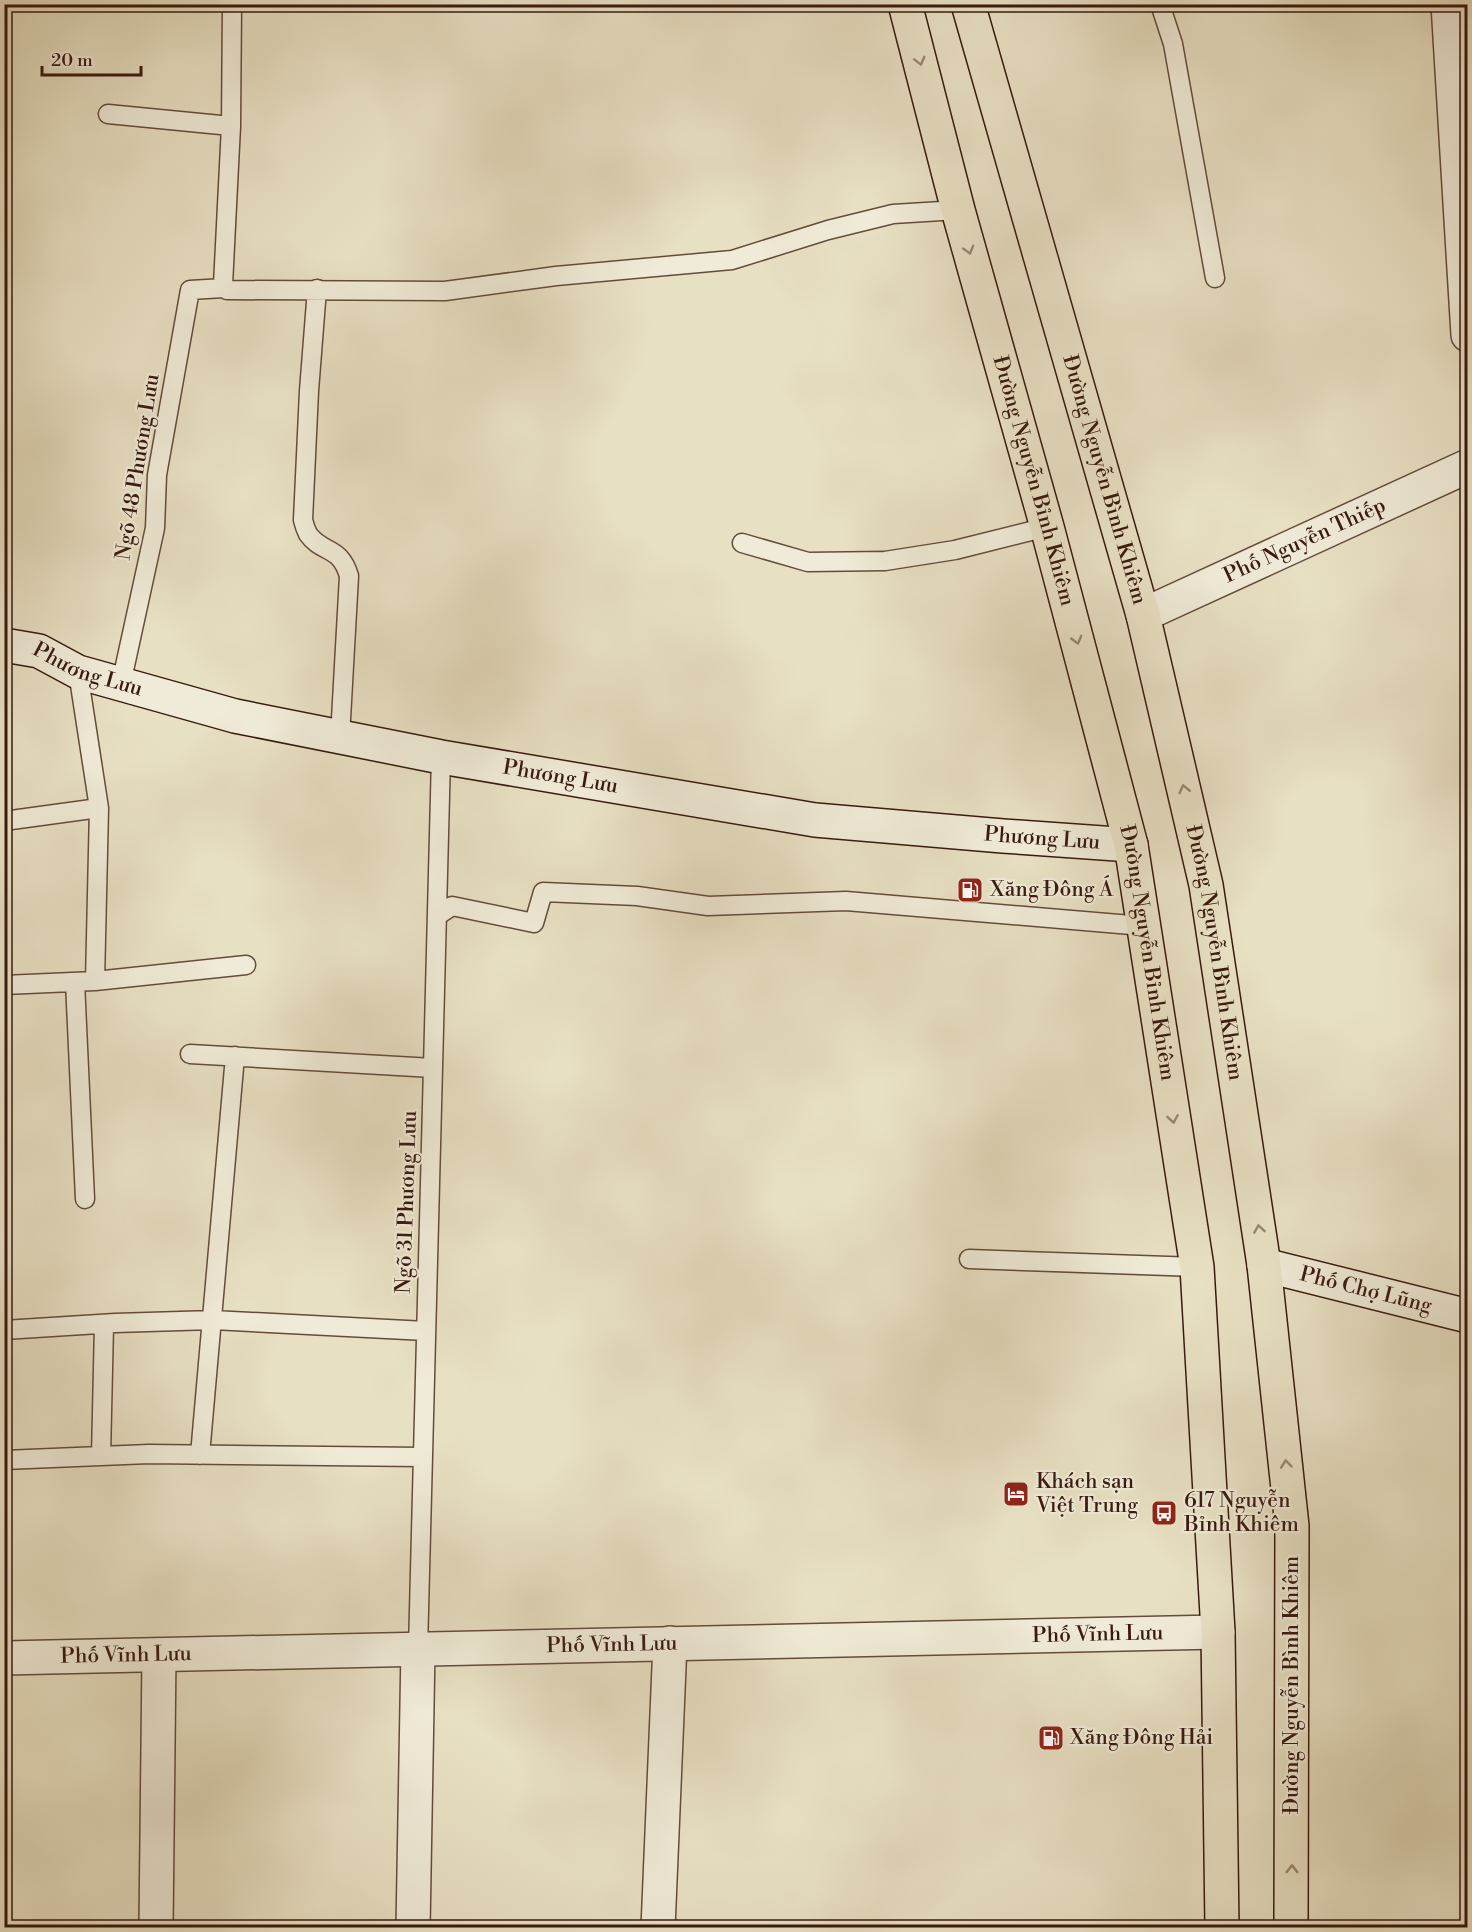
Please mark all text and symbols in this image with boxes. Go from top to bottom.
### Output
scale bar [42,39,141,77]
text: 20 m [51,49,93,72]
one-way arrow [912,56,925,66]
one-way arrow [962,244,974,255]
street label: Đường Nguyễn Bình Khiêm [1056,352,1152,608]
street label: Đường Nguyễn Bỉnh Khiêm [987,353,1080,609]
street label: Ngõ 48 Phương Lưu [110,372,166,562]
street label: Phố Nguyễn Thiếp [1220,492,1390,589]
one-way arrow [1069,635,1082,645]
street label: Phương Lưu [28,637,145,702]
street label: Phương Lưu [501,755,620,800]
one-way arrow [1178,784,1191,794]
street label: Phương Lưu [983,821,1101,856]
street label: Đường Nguyễn Bỉnh Khiêm [1113,822,1181,1083]
street label: Đường Nguyễn Bình Khiêm [1179,823,1249,1082]
fuel station icon: Xăng Đông Á [955,875,985,905]
place label: Xăng Đông Á [989,875,1114,903]
street label: Ngõ 31 Phương Lưu [391,1110,423,1294]
one-way arrow [1167,1114,1179,1123]
one-way arrow [1253,1224,1265,1234]
street label: Phố Chợ Lũng [1297,1261,1435,1320]
one-way arrow [1280,1460,1293,1469]
place label: Khách sạn Việt Trung [1035,1469,1138,1519]
hotel icon: Khách sạn Việt Trung [1001,1479,1031,1509]
place label: 617 Nguyễn Bỉnh Khiêm [1183,1488,1299,1538]
bus stop icon: 617 Nguyễn Bỉnh Khiêm [1149,1498,1179,1528]
street label: Đường Nguyễn Bình Khiêm [1279,1556,1305,1814]
street label: Phố Vĩnh Lưu [1032,1620,1164,1649]
street label: Phố Vĩnh Lưu [546,1631,678,1659]
street label: Phố Vĩnh Lưu [60,1641,192,1670]
fuel station icon: Xăng Đông Hải [1036,1723,1066,1753]
place label: Xăng Đông Hải [1069,1725,1213,1751]
one-way arrow [1285,1865,1298,1874]

